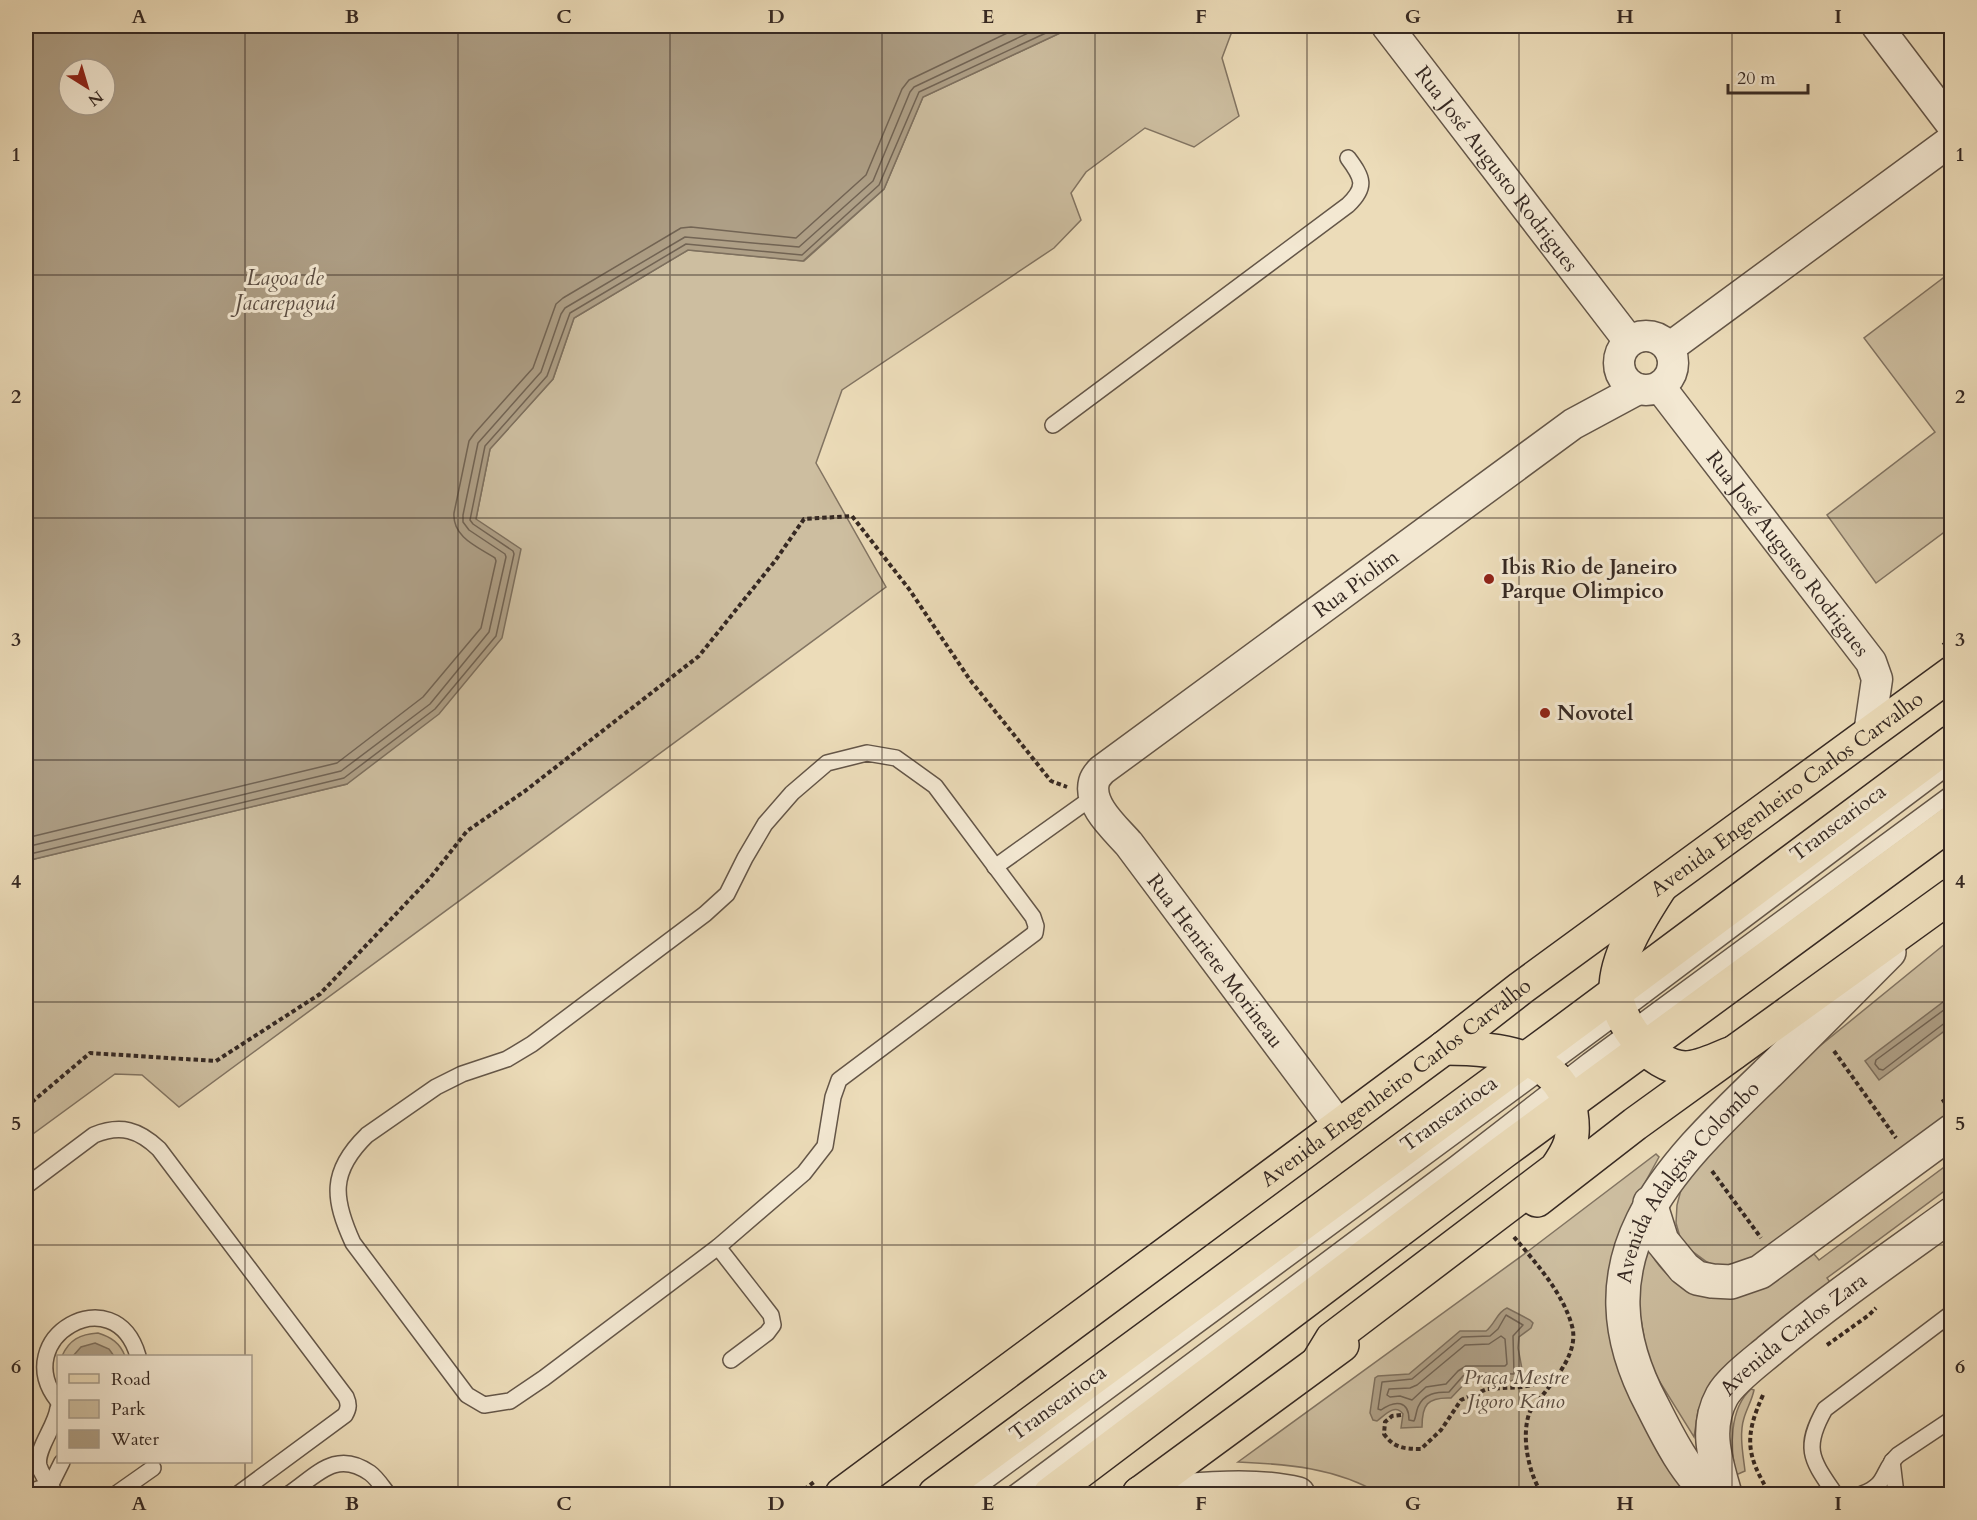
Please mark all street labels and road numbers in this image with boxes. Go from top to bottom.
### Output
street label: Rua José Augusto Rodrigues [1408,60,1585,278]
street label: Rua José Augusto Rodrigues [1699,445,1876,663]
street label: Rua Piolim [1307,542,1405,625]
street label: Avenida Engenheiro Carlos Carvalho [1644,684,1929,903]
street label: Transcarioca [1784,777,1892,869]
street label: Rua Henriete Morineau [1140,868,1290,1054]
street label: Avenida Engenheiro Carlos Carvalho [1255,971,1537,1194]
street label: Transcarioca [1395,1069,1503,1159]
street label: Avenida Adalgisa Colombo [1609,1074,1766,1285]
street label: Avenida Carlos Zara [1713,1265,1873,1402]
street label: Transcarioca [1004,1358,1112,1448]

